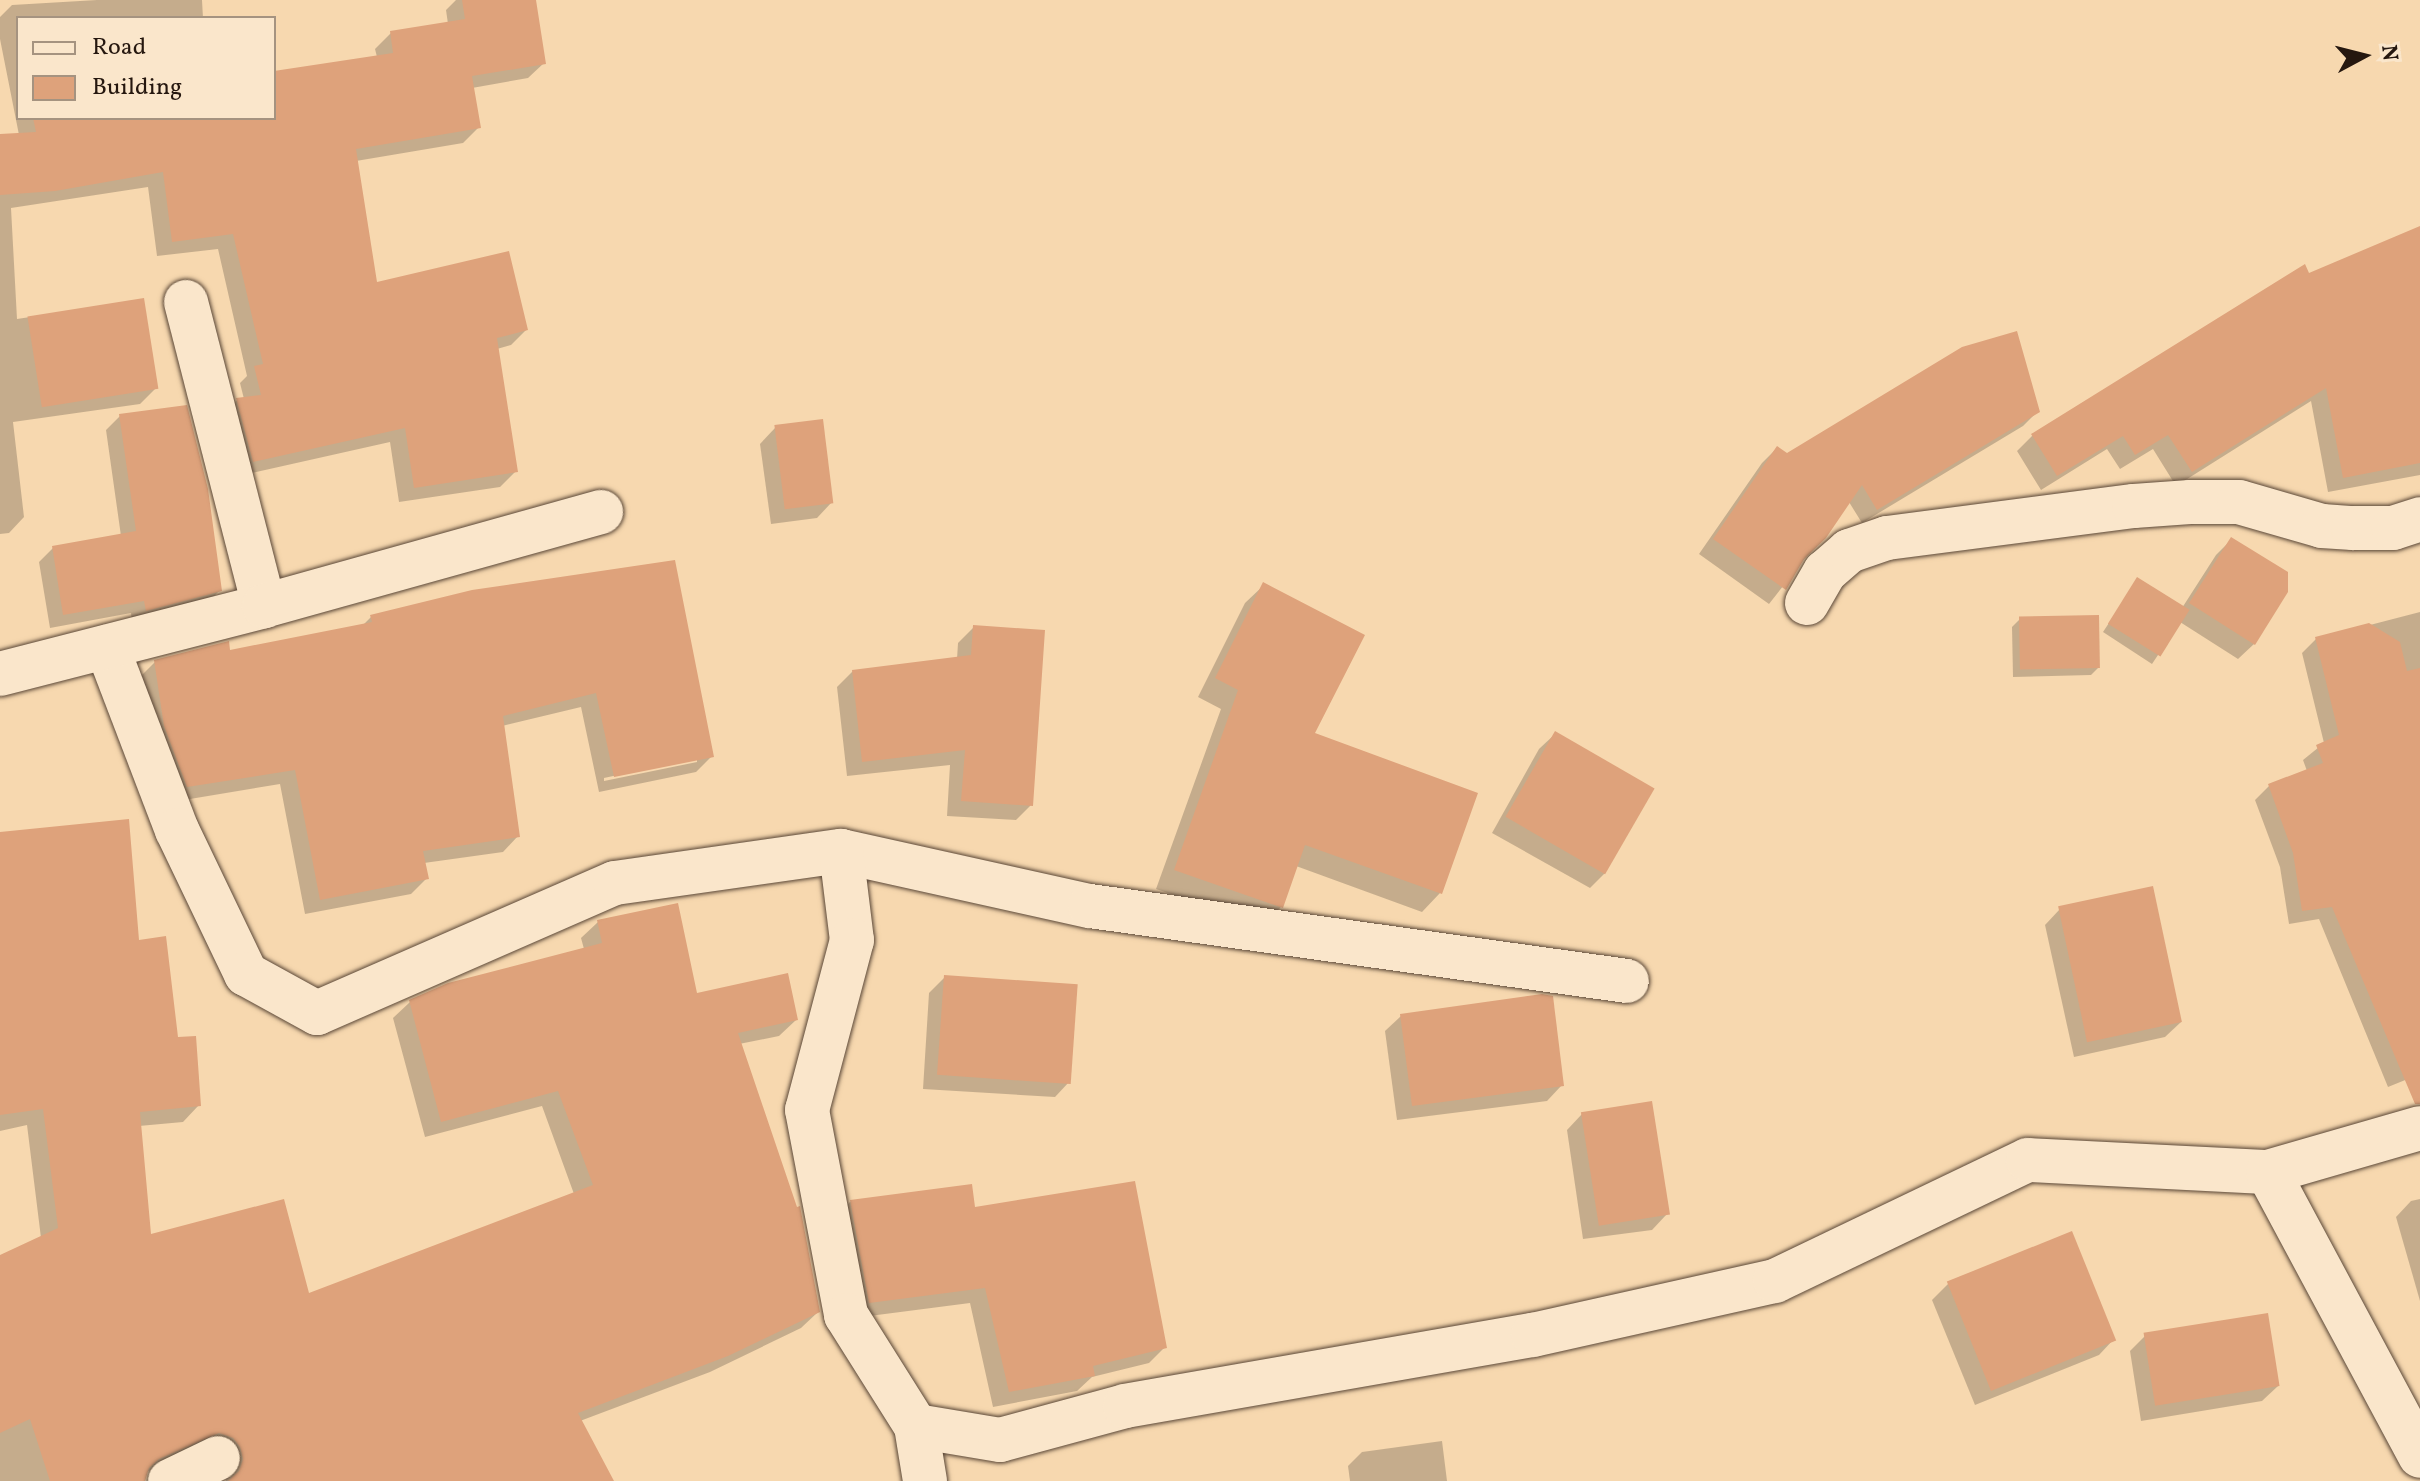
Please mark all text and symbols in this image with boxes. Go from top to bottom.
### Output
legend [16,16,276,120]
north arrow [2324,16,2404,96]
text: Road [92,31,146,65]
text: N [2372,43,2405,63]
text: Building [92,71,182,105]

